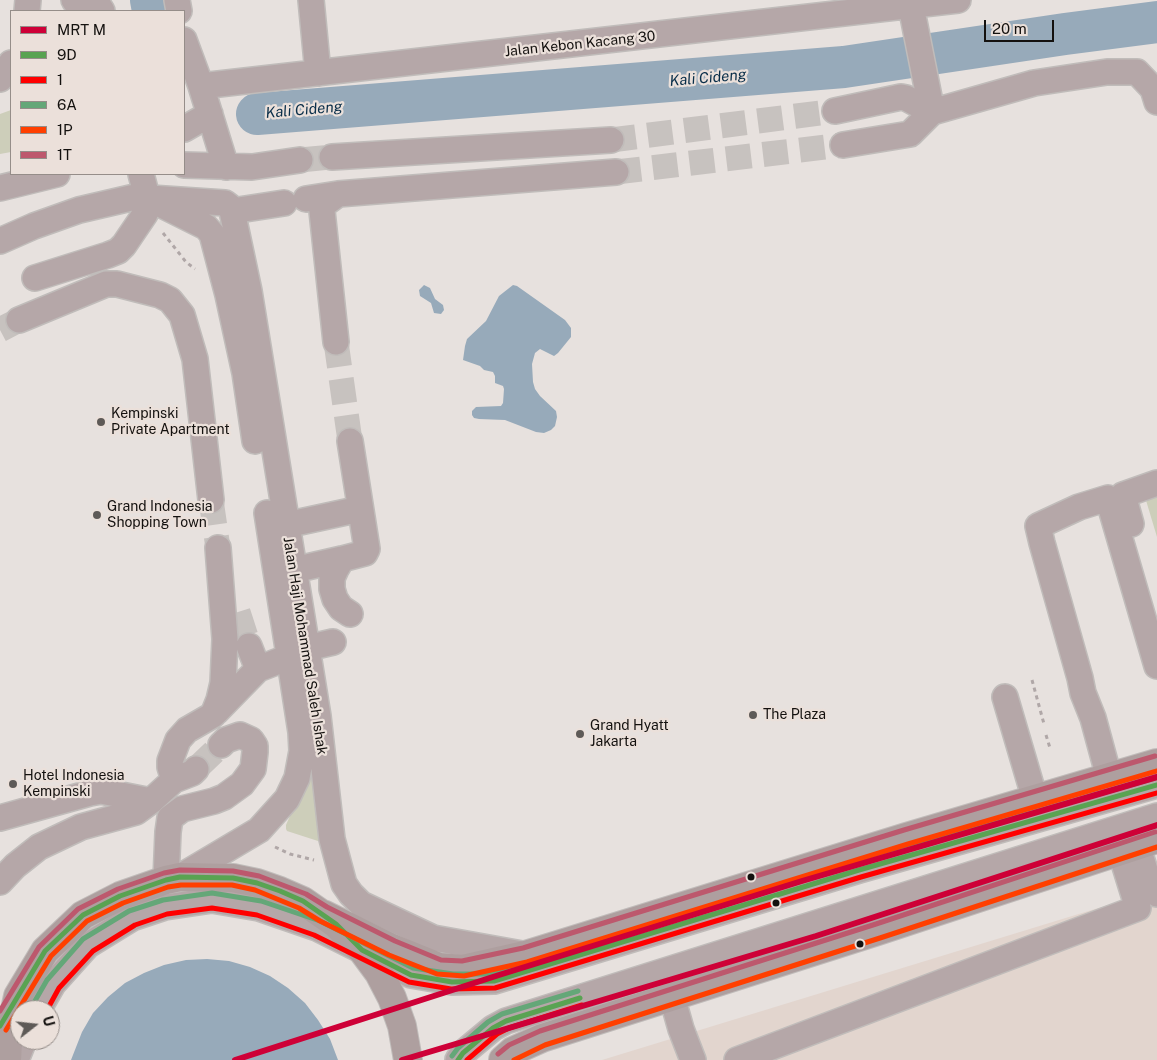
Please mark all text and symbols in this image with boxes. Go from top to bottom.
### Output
legend [10,10,185,175]
scale bar [987,10,1057,42]
text: 20 m [992,20,1027,37]
text: MRT M [57,21,106,38]
street label: Jalan Kebon Kacang 30 [504,28,656,60]
text: 9D [57,46,77,63]
water label: Kali Cideng [669,66,747,90]
text: 1 [57,71,63,88]
text: 6A [57,96,77,113]
water label: Kali Cideng [265,98,343,122]
text: 1P [57,121,73,138]
text: 1T [57,146,72,163]
place label: Kempinski Private Apartment [111,406,230,438]
marker: Kempinski Private Apartment [95,416,107,428]
place label: Grand Indonesia Shopping Town [107,499,213,532]
marker: Grand Indonesia Shopping Town [91,509,103,521]
street label: Jalan Haji Mohammad Saleh Ishak [279,536,331,756]
place label: The Plaza [763,707,826,723]
marker: The Plaza [747,709,759,721]
place label: Grand Hyatt Jakarta [590,718,669,750]
marker: Grand Hyatt Jakarta [574,728,586,740]
place label: Hotel Indonesia Kempinski [23,768,125,800]
marker: Hotel Indonesia Kempinski [7,778,19,790]
unlabelled marker [746,872,756,882]
unlabelled marker [771,898,781,908]
unlabelled marker [855,939,865,949]
north arrow [10,1000,60,1050]
text: U [39,1014,58,1028]

